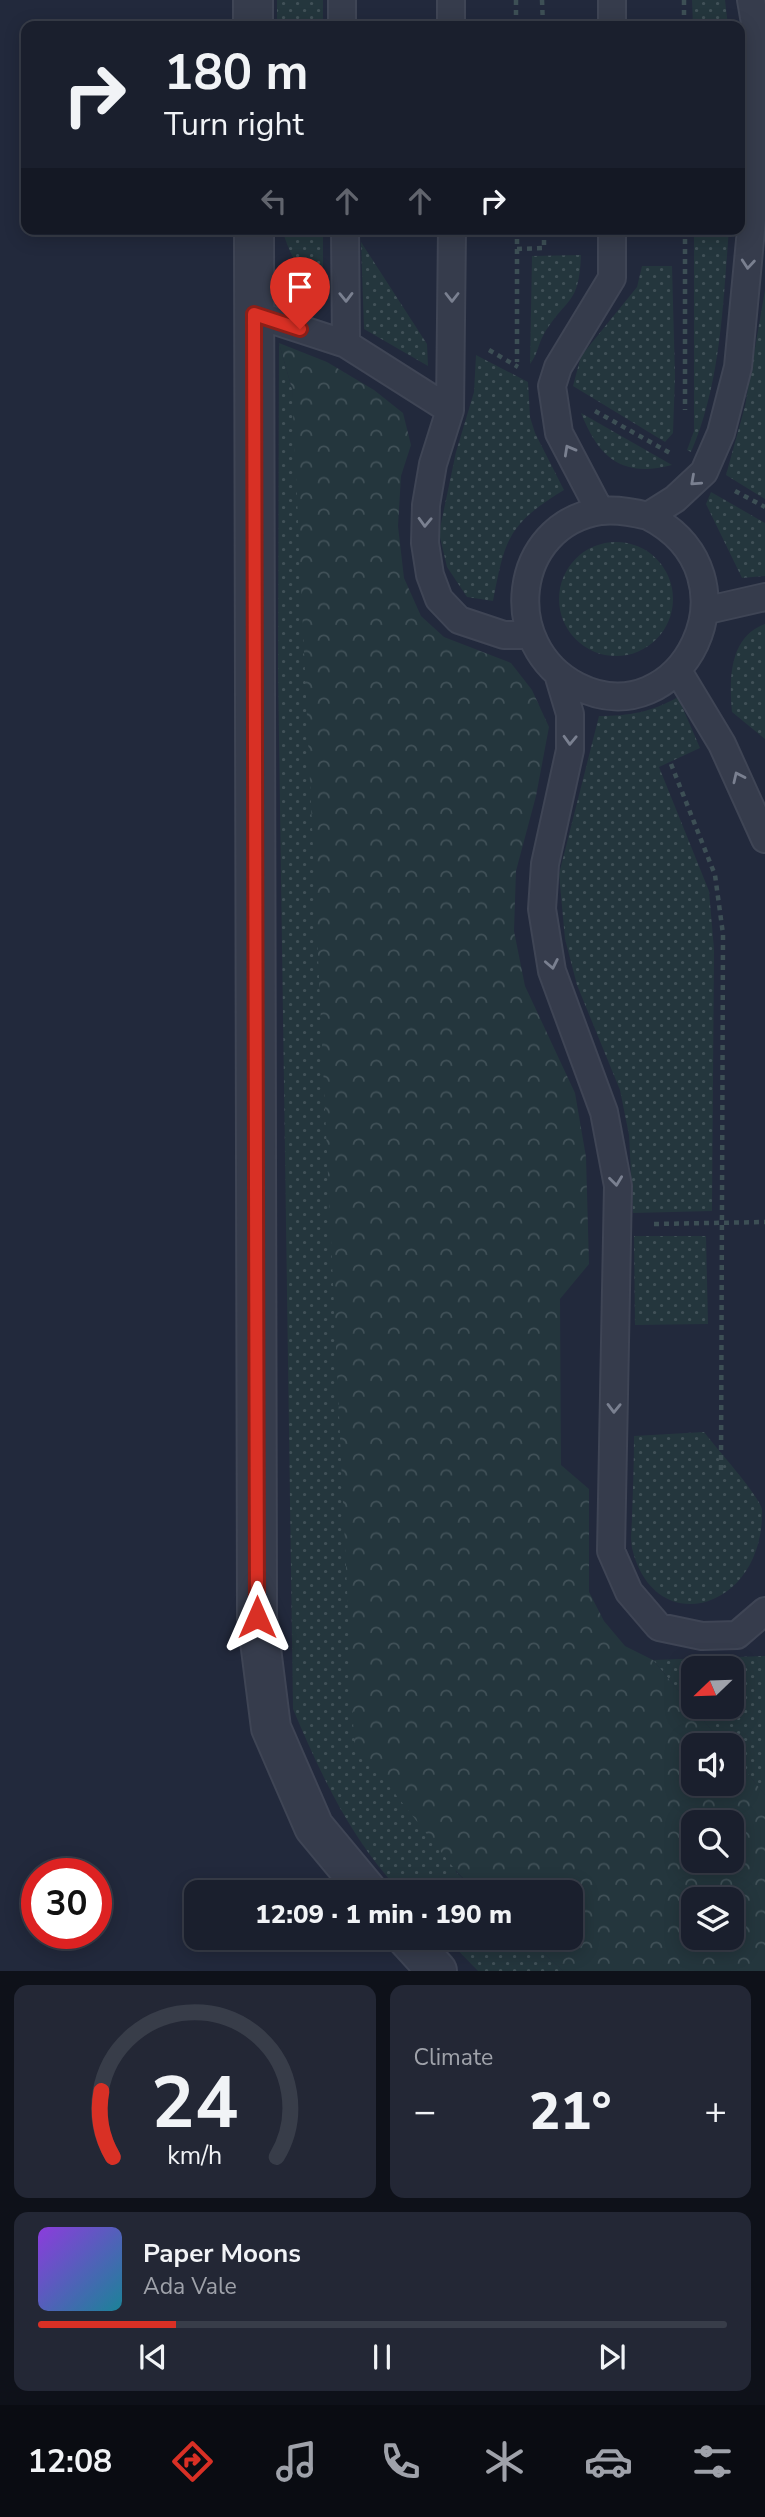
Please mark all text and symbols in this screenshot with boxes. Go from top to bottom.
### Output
text: 180 m [164,39,308,106]
icon: right [49,49,140,140]
text: Turn right [164,103,304,146]
icon: left [255,182,293,220]
icon: ahead [328,182,366,220]
icon: ahead [401,182,439,220]
icon: right [474,182,512,220]
pin [270,257,330,329]
one-way arrow [741,258,756,269]
icon: arrive [281,268,319,306]
one-way arrow [338,292,353,303]
one-way arrow [444,293,460,303]
one-way arrow [564,445,577,458]
one-way arrow [690,472,703,485]
one-way arrow [418,516,433,527]
one-way arrow [562,735,577,746]
one-way arrow [732,772,746,784]
one-way arrow [543,958,558,970]
one-way arrow [609,1175,624,1187]
one-way arrow [606,1404,622,1414]
position arrow [220,1580,294,1654]
north arrow [681,1656,744,1718]
map controls [681,1656,744,1950]
button: sound [681,1733,744,1796]
button: search [681,1810,744,1873]
speed limit sign: 30 [21,1858,112,1949]
button: layers [681,1887,744,1950]
text: 12:09 · 1 min · 190 m [255,1897,512,1932]
text: Climate [414,2042,493,2073]
text: 24 [151,2054,238,2154]
text: 21° [529,2076,611,2147]
text: − [414,2086,436,2137]
text: + [704,2086,727,2137]
text: km/h [167,2139,222,2173]
text: Paper Moons [143,2236,301,2271]
text: Ada Vale [143,2271,237,2302]
icon: previous [134,2338,172,2376]
icon: pause [363,2338,401,2376]
icon: next [593,2338,631,2376]
icon: directions [168,2437,217,2486]
icon: music [272,2437,321,2486]
icon: phone [376,2437,425,2486]
icon: climate [480,2437,529,2486]
icon: car [584,2437,633,2486]
icon: filters [688,2437,737,2486]
text: 12:08 [28,2440,112,2483]

